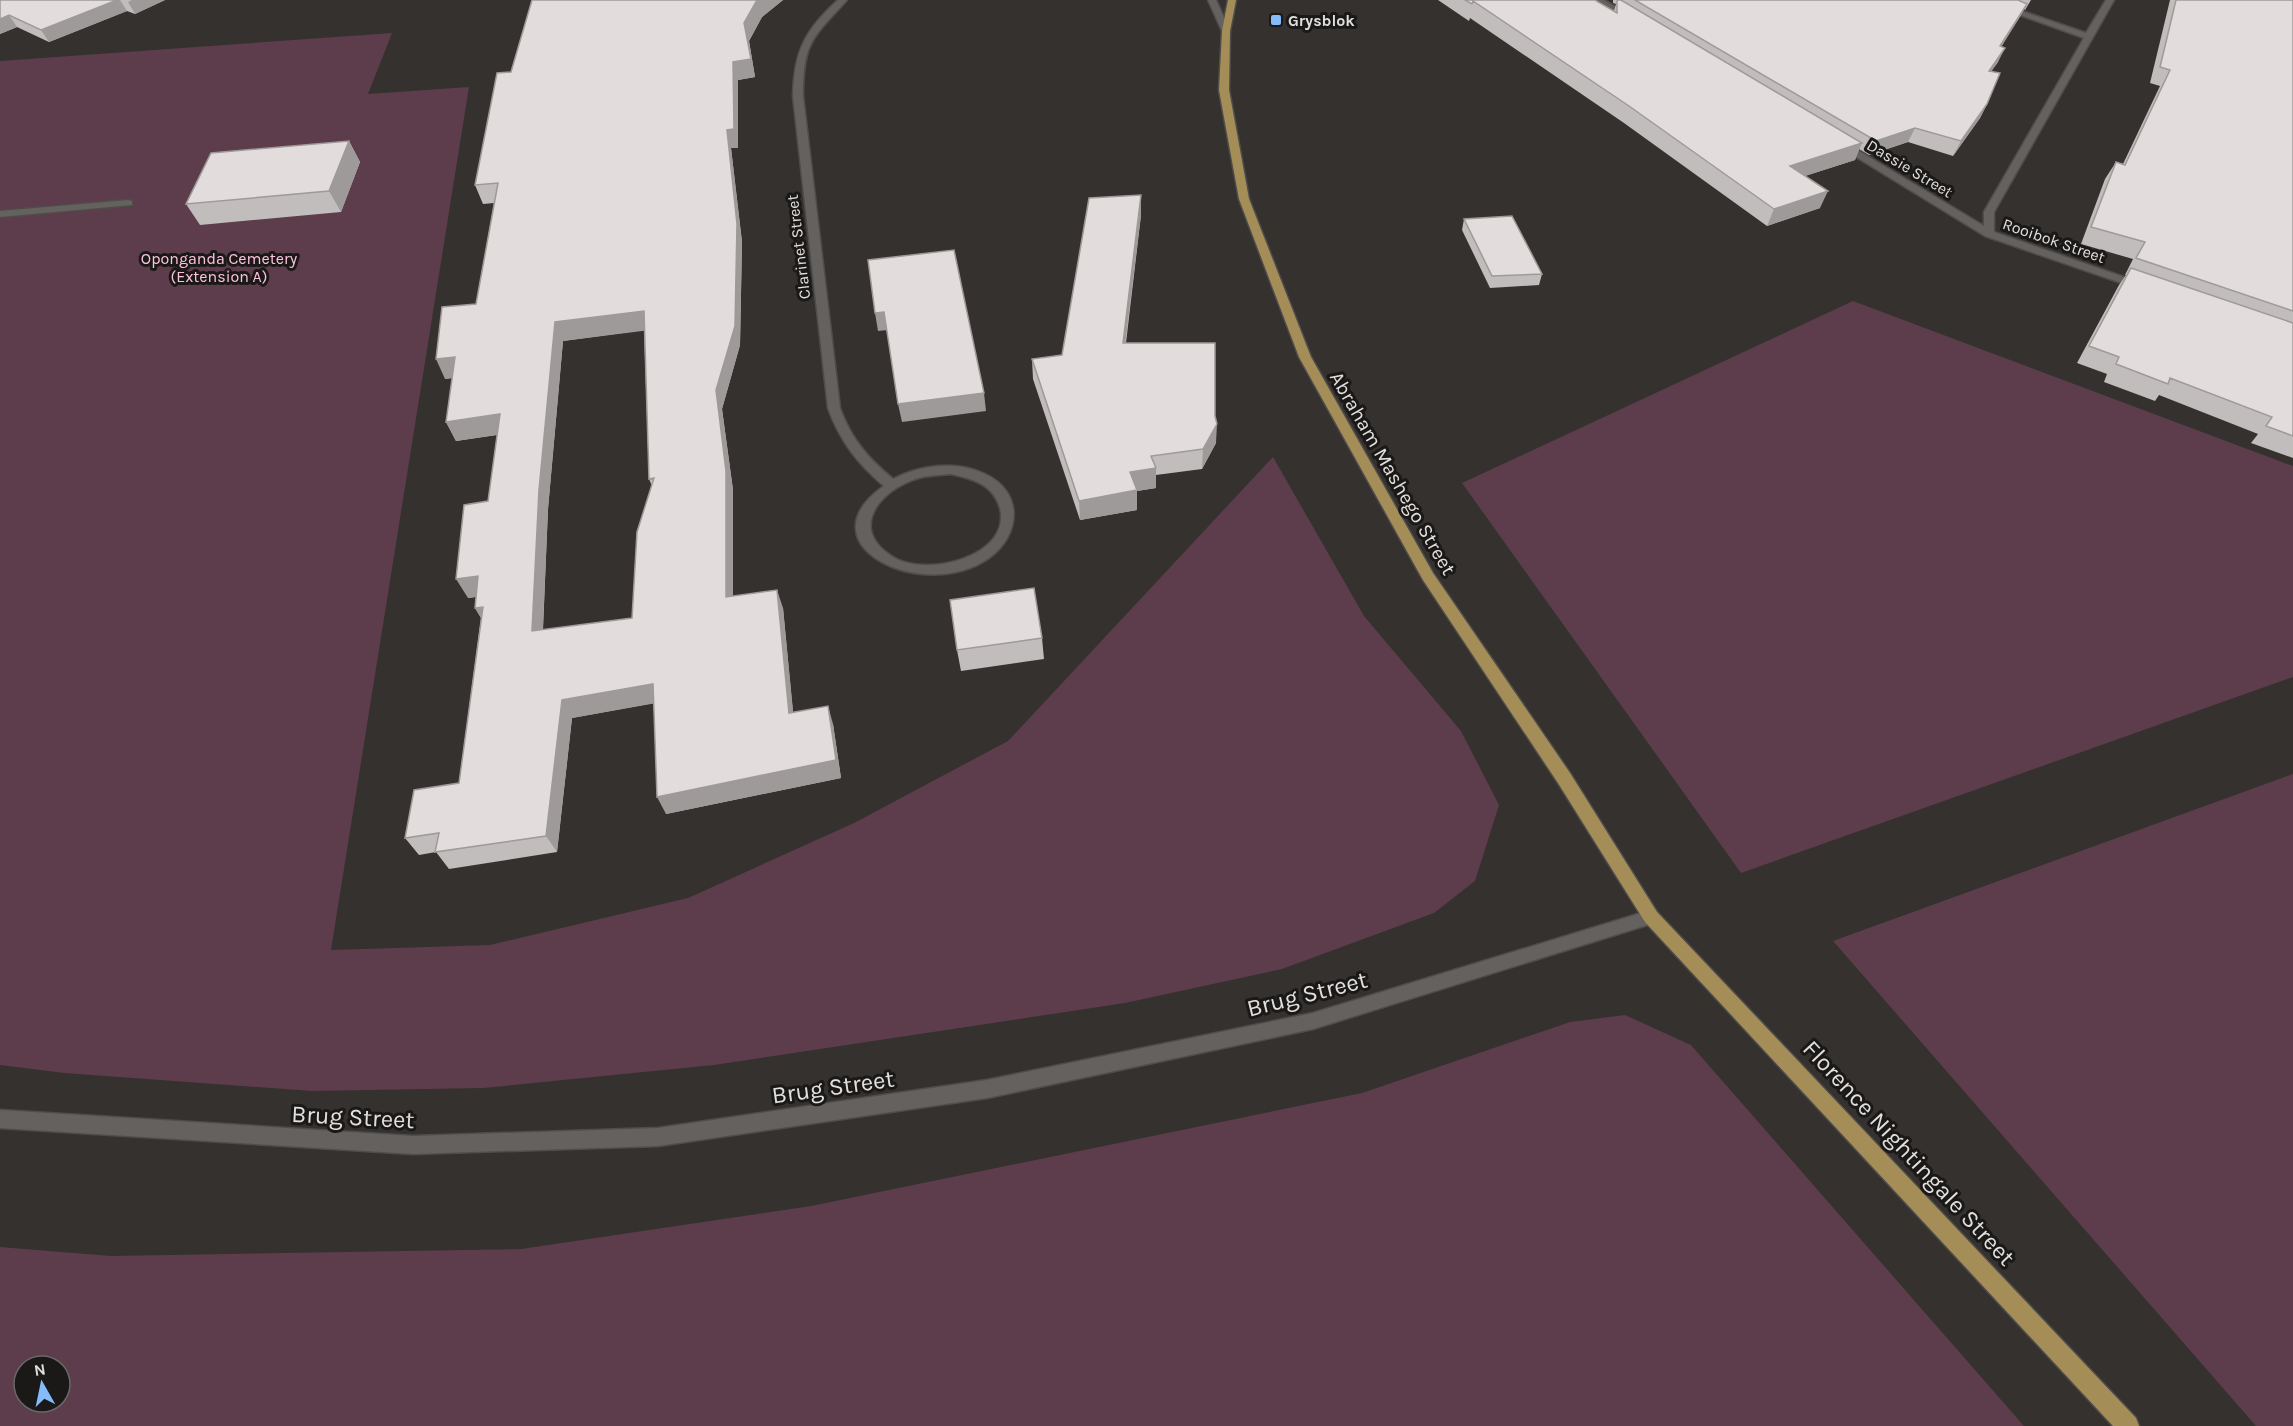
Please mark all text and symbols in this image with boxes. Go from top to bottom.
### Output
place label: Grysblok [1288,11,1355,30]
marker: Grysblok [1269,13,1283,27]
street label: Dassie Street [1863,135,1956,202]
street label: Clarinet Street [783,194,814,300]
street label: Rooibok Street [2000,214,2108,267]
park label: Oponganda Cemetery (Extension A) [141,249,298,286]
street label: Abraham Mashego Street [1325,368,1460,579]
street label: Brug Street [1244,966,1370,1022]
street label: Florence Nightingale Street [1797,1034,2021,1272]
street label: Brug Street [770,1065,896,1109]
street label: Brug Street [291,1100,415,1134]
north arrow [12,1354,72,1414]
text: N [33,1359,47,1380]

